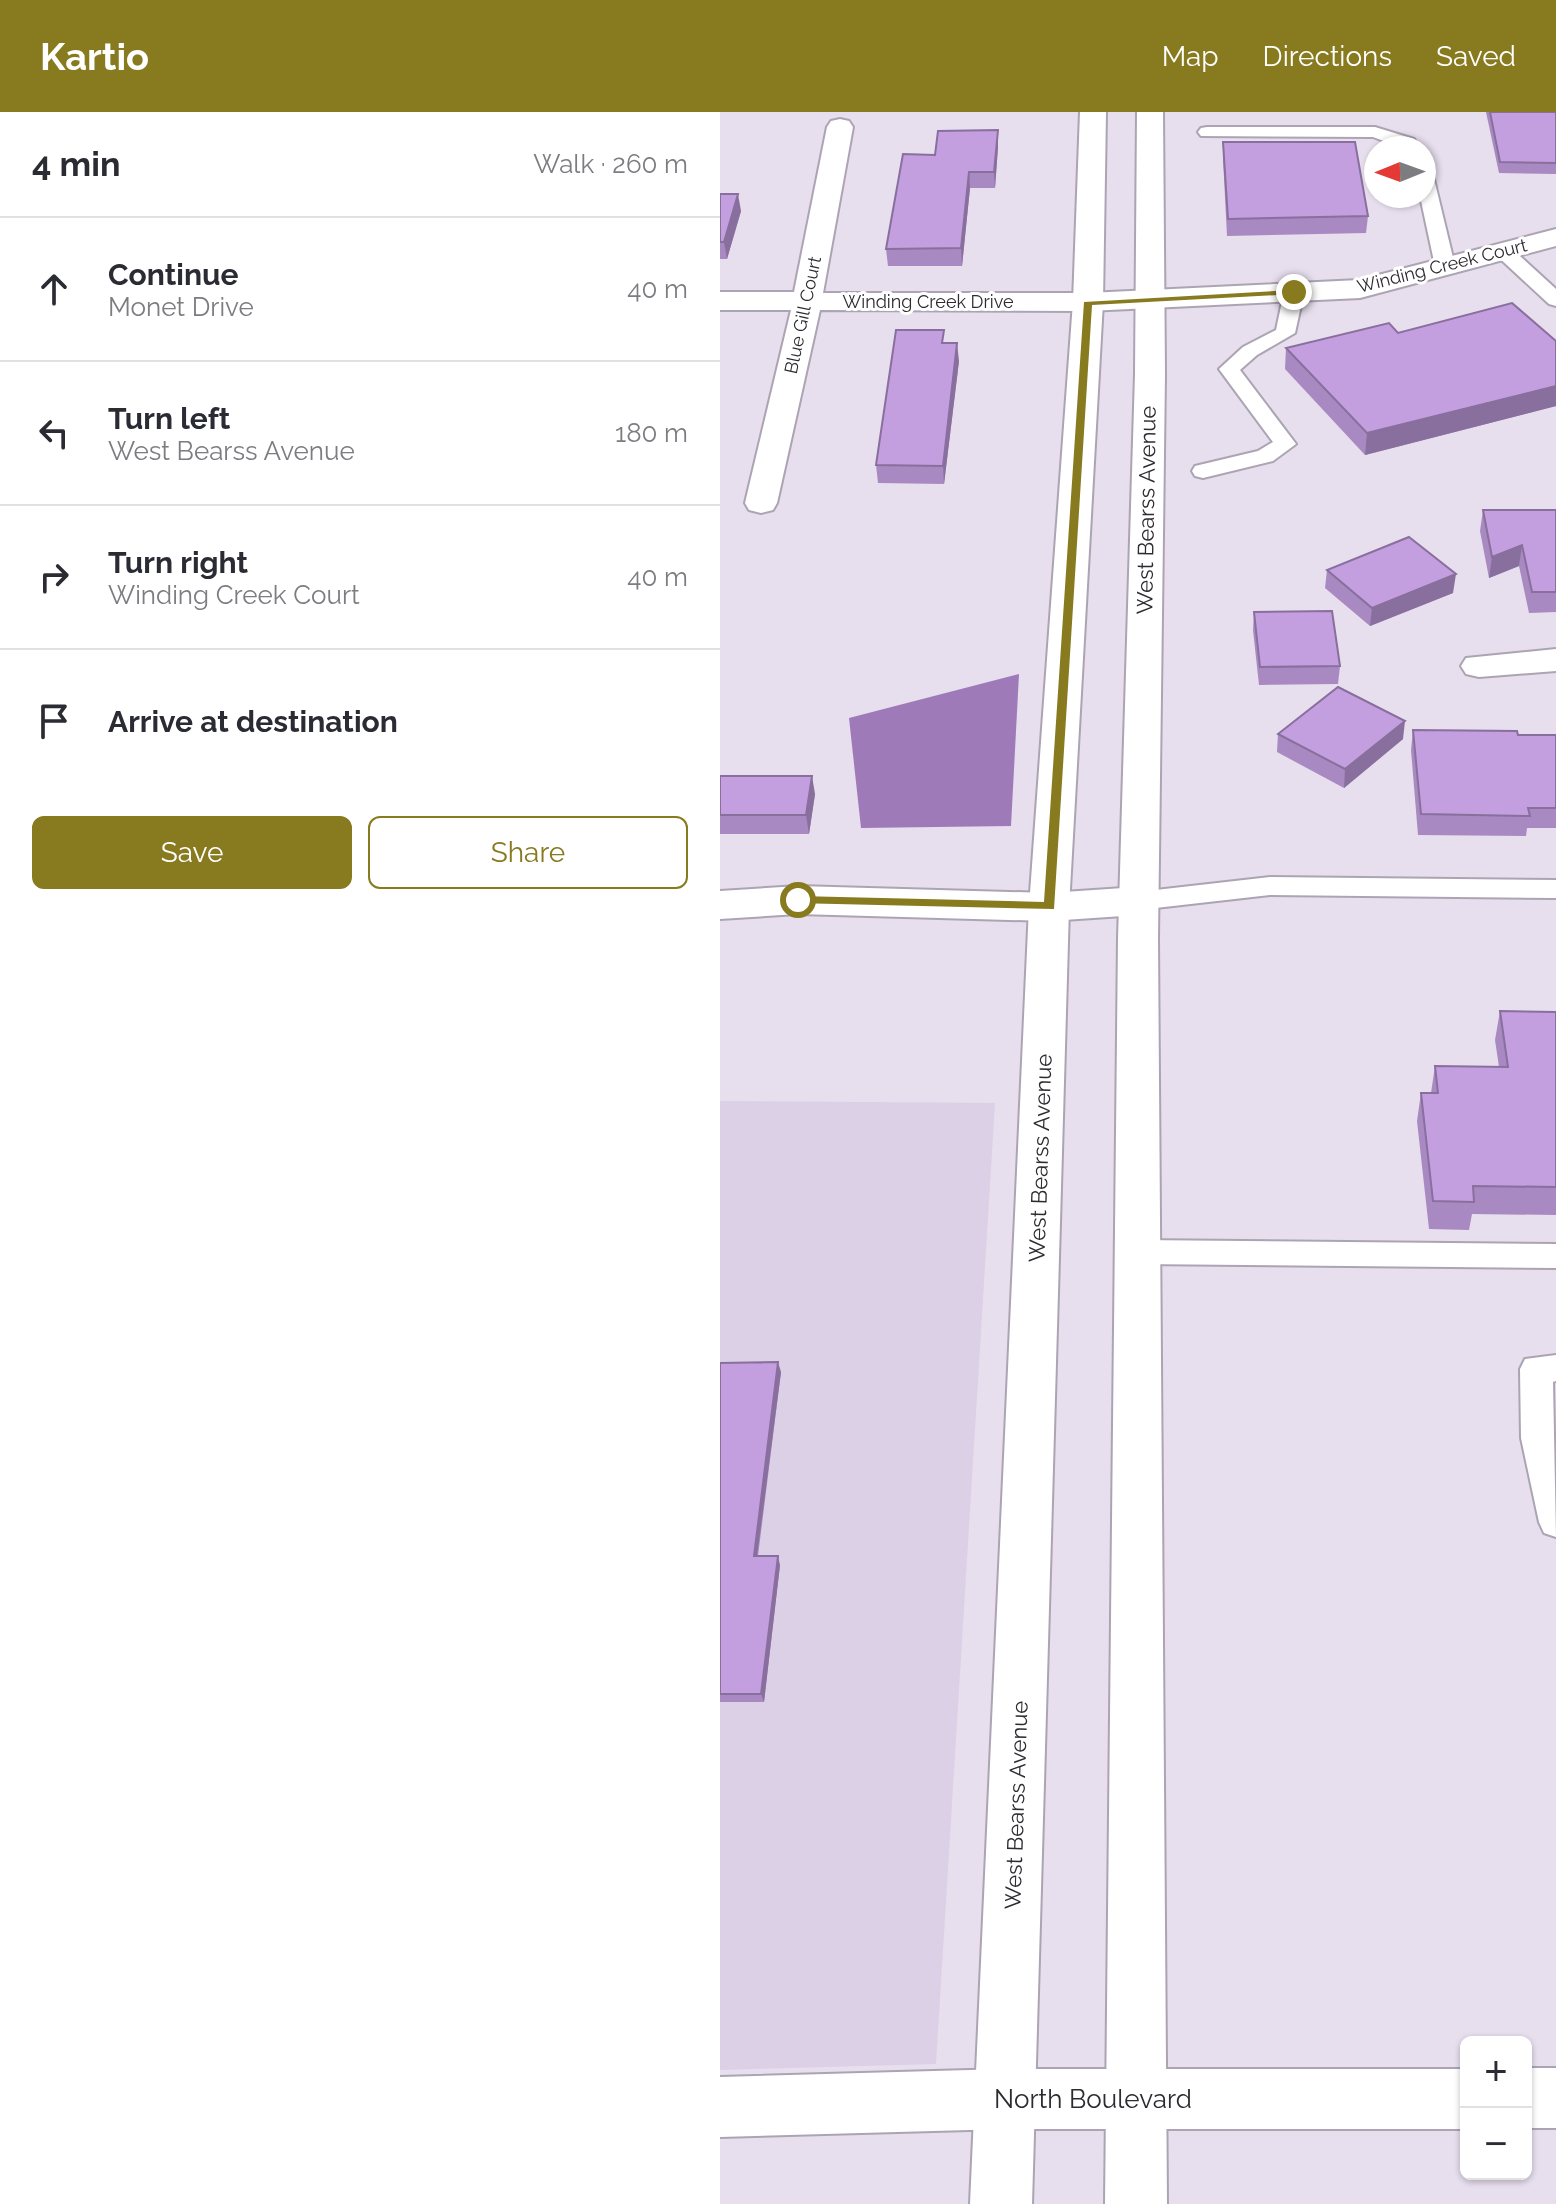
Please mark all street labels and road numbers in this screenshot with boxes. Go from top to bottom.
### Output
street label: Winding Creek Court [1355,234,1529,297]
street label: Blue Gill Court [780,254,825,376]
street label: Winding Creek Drive [842,291,1014,312]
street label: West Bearss Avenue [1131,405,1161,615]
street label: West Bearss Avenue [1023,1053,1057,1263]
street label: West Bearss Avenue [999,1700,1033,1910]
street label: North Boulevard [994,2084,1192,2114]

